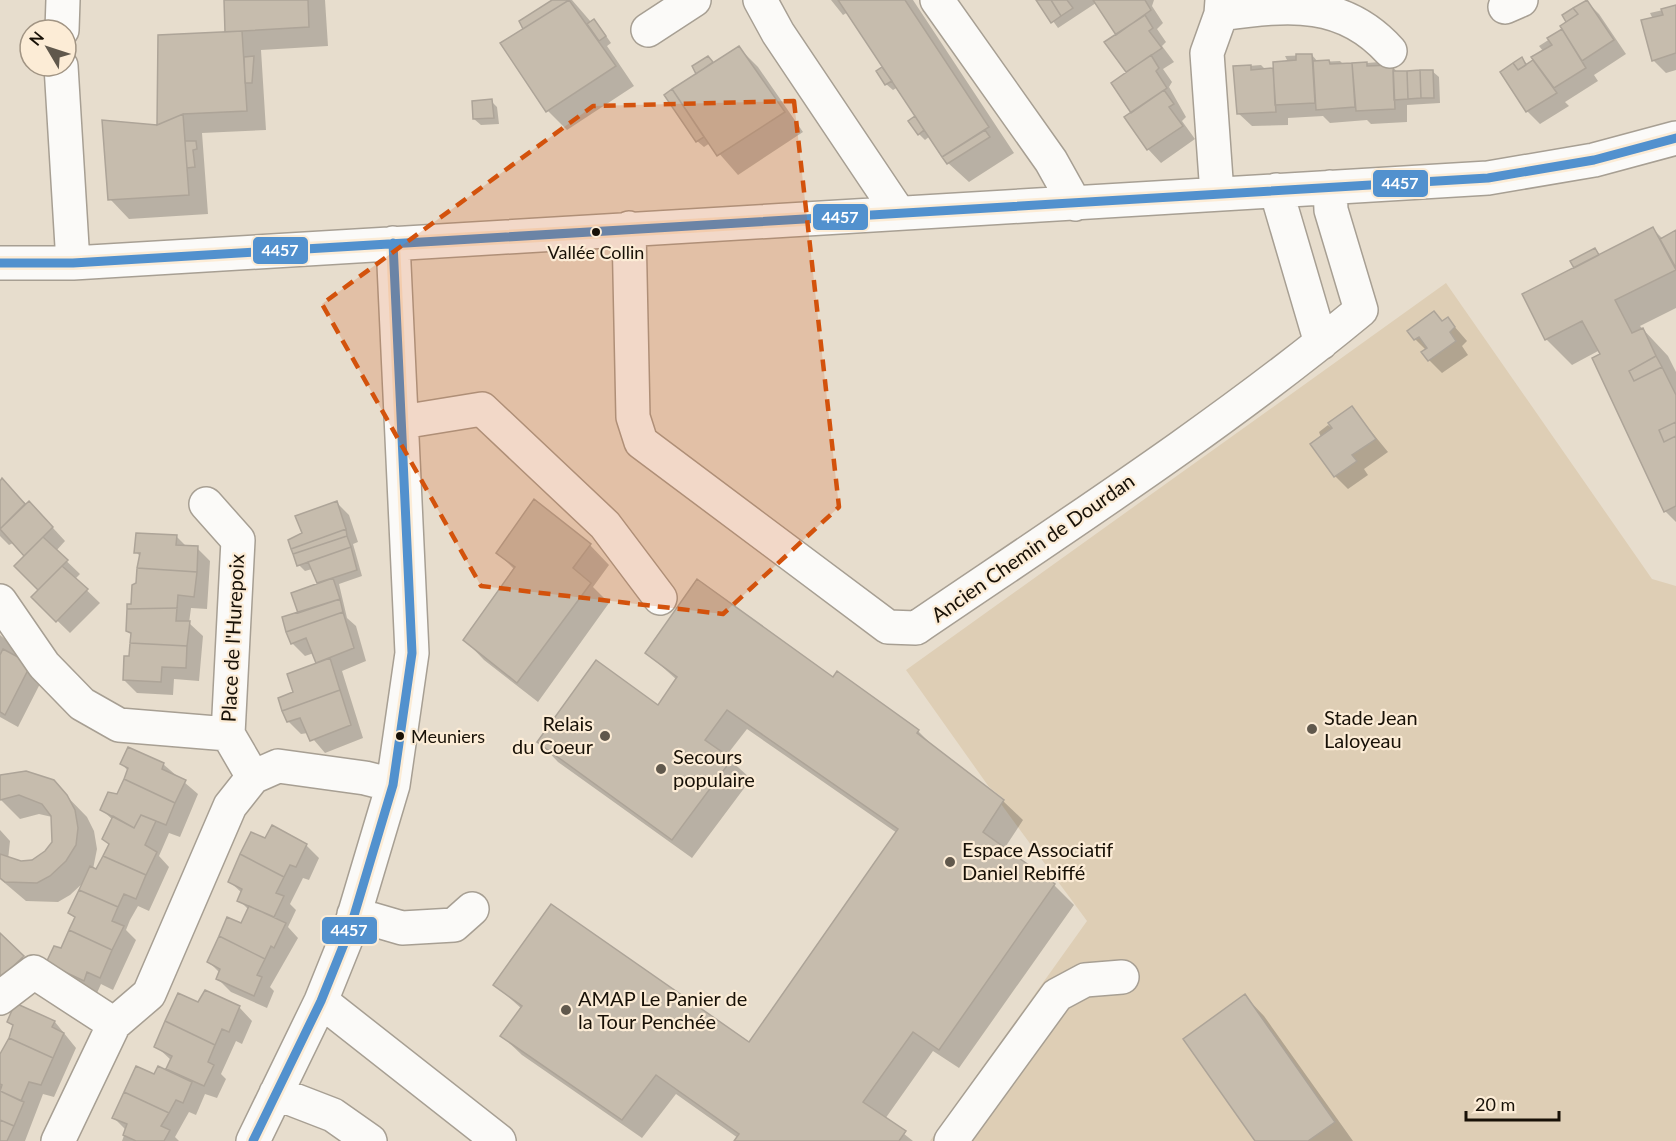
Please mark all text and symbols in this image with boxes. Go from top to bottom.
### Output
north arrow [18,18,78,78]
text: N [25,27,47,49]
line badge: 4457 [1372,169,1429,198]
text: 4457 [1381,173,1419,192]
line badge: 4457 [812,203,869,231]
text: 4457 [821,207,859,226]
marker: Vallée Collin [590,226,602,238]
line badge: 4457 [252,236,309,265]
text: 4457 [261,240,299,259]
place label: Vallée Collin [548,241,644,263]
street label: Ancien Chemin de Dourdan [926,468,1138,626]
street label: Place de l'Hurepoix [216,553,248,723]
place label: Stade Jean Laloyeau [1324,705,1418,752]
place label: Relais du Coeur [512,711,594,758]
marker: Stade Jean Laloyeau [1305,722,1319,736]
place label: Meuniers [411,725,485,747]
marker: Relais du Coeur [598,729,612,743]
marker: Meuniers [394,730,406,742]
place label: Secours populaire [673,744,755,791]
marker: Secours populaire [654,762,668,776]
place label: Espace Associatif Daniel Rebiffé [962,837,1113,884]
marker: Espace Associatif Daniel Rebiffé [943,855,957,869]
line badge: 4457 [321,916,378,945]
text: 4457 [330,920,368,939]
place label: AMAP Le Panier de la Tour Penchée [578,986,747,1033]
marker: AMAP Le Panier de la Tour Penchée [559,1003,573,1017]
scale bar [1466,1084,1559,1122]
text: 20 m [1475,1093,1515,1115]

